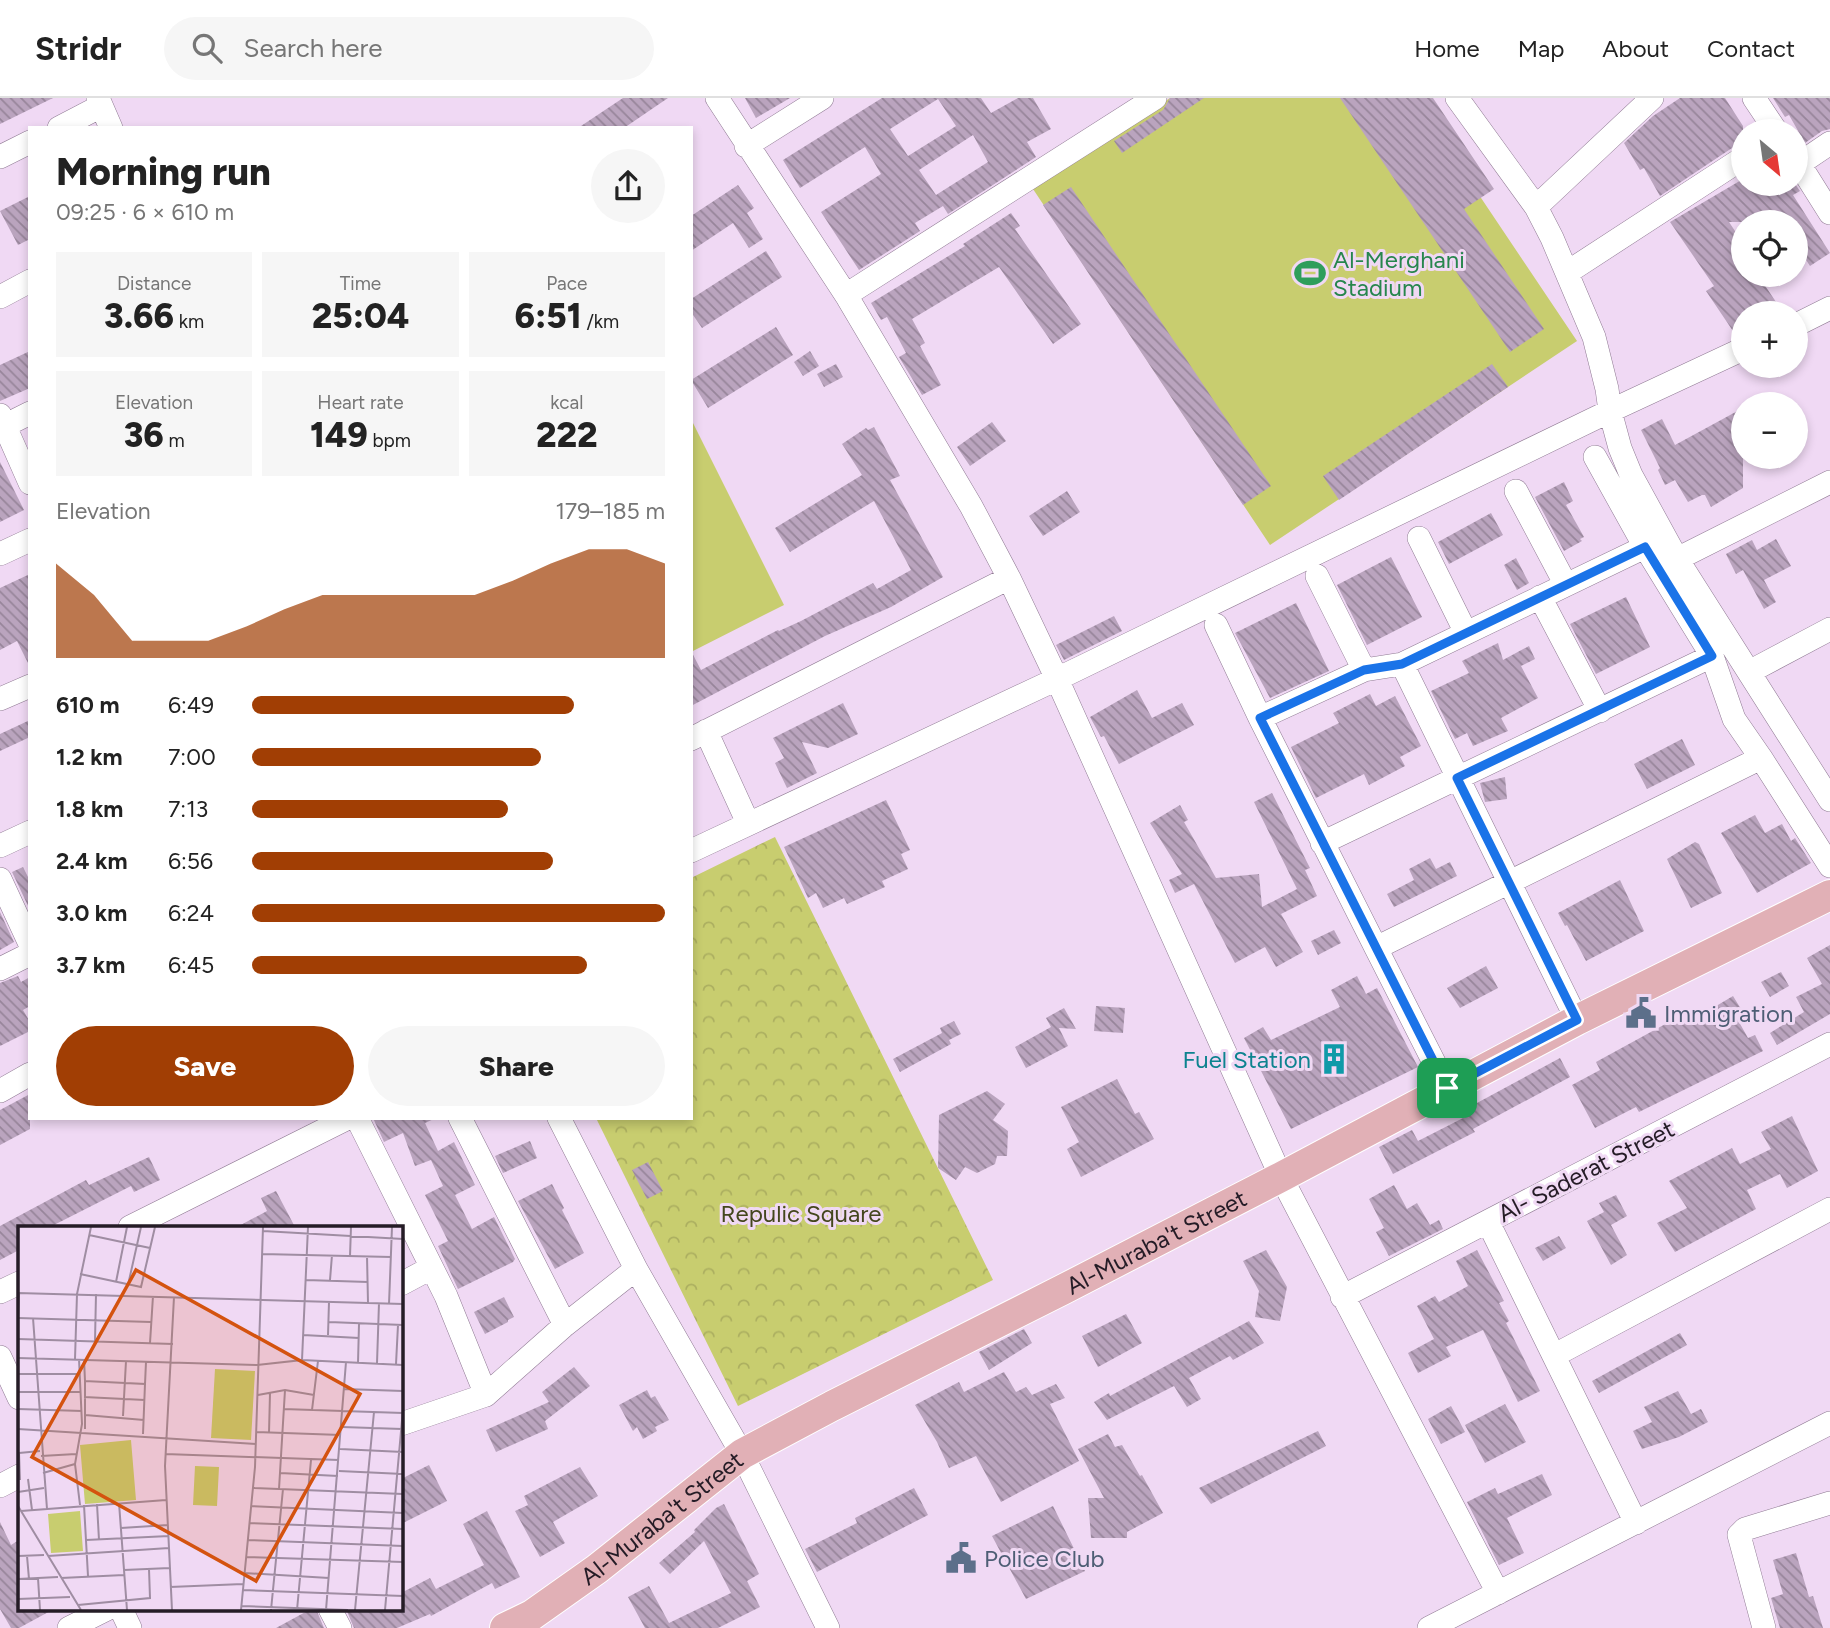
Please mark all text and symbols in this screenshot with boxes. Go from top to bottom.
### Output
search box [164,17,654,80]
text: Stridr [35,29,122,68]
icon: search [188,29,226,67]
text: Search here [244,32,383,64]
text: Home [1414,34,1480,63]
text: Map [1518,34,1564,63]
text: About [1602,34,1669,63]
text: Contact [1707,34,1795,63]
north arrow [1731,119,1808,196]
map controls [1731,119,1808,469]
text: Morning run [56,149,271,195]
button: share [591,149,665,223]
text: 09:25 · 6 × 610 m [56,198,234,226]
button: locate [1731,210,1808,287]
place label: Al-Merghani Stadium [1333,245,1465,302]
sports icon: Al-Merghani Stadium [1293,256,1327,290]
text: Distance [117,272,191,295]
text: Time [340,272,381,295]
text: Pace [546,272,587,295]
text: 3.66 [104,295,174,337]
text: 25:04 [312,295,409,337]
text: 6:51 [514,295,582,337]
button: + [1731,301,1808,378]
text: km [174,310,204,333]
text: /km [582,310,619,333]
text: Elevation [115,391,193,414]
text: Heart rate [317,391,404,414]
text: kcal [550,391,583,414]
button: − [1731,392,1808,469]
text: 36 [124,414,164,456]
text: 149 [310,414,368,456]
text: 222 [536,414,598,456]
text: m [164,429,185,452]
text: bpm [368,429,411,452]
text: Elevation [56,497,151,525]
text: 179–185 m [555,497,665,525]
text: 610 m [56,691,119,719]
text: 6:49 [168,691,214,719]
text: 1.2 km [56,743,123,771]
text: 7:00 [168,743,216,771]
text: 1.8 km [56,795,123,823]
text: 7:13 [168,795,208,823]
text: 2.4 km [56,847,127,875]
text: 6:56 [168,847,213,875]
text: 3.0 km [56,899,127,927]
text: 6:24 [168,899,214,927]
text: 3.7 km [56,951,125,979]
text: 6:45 [168,951,214,979]
public building icon: Immigration [1624,996,1658,1030]
place label: Immigration [1664,999,1793,1028]
button: Save [56,1026,354,1106]
button: Share [368,1026,665,1106]
building icon: Fuel Station [1317,1042,1351,1076]
place label: Fuel Station [1183,1045,1311,1074]
pin [1417,1058,1477,1118]
icon: arrive [1428,1069,1466,1107]
street label: Al- Saderat Street [1493,1114,1679,1228]
street label: Al-Muraba't Street [1061,1183,1251,1300]
park label: Repulic Square [721,1199,881,1228]
inset map [18,1226,402,1610]
street label: Al-Muraba't Street [575,1445,749,1591]
public building icon: Police Club [944,1541,978,1575]
place label: Police Club [984,1544,1104,1573]

